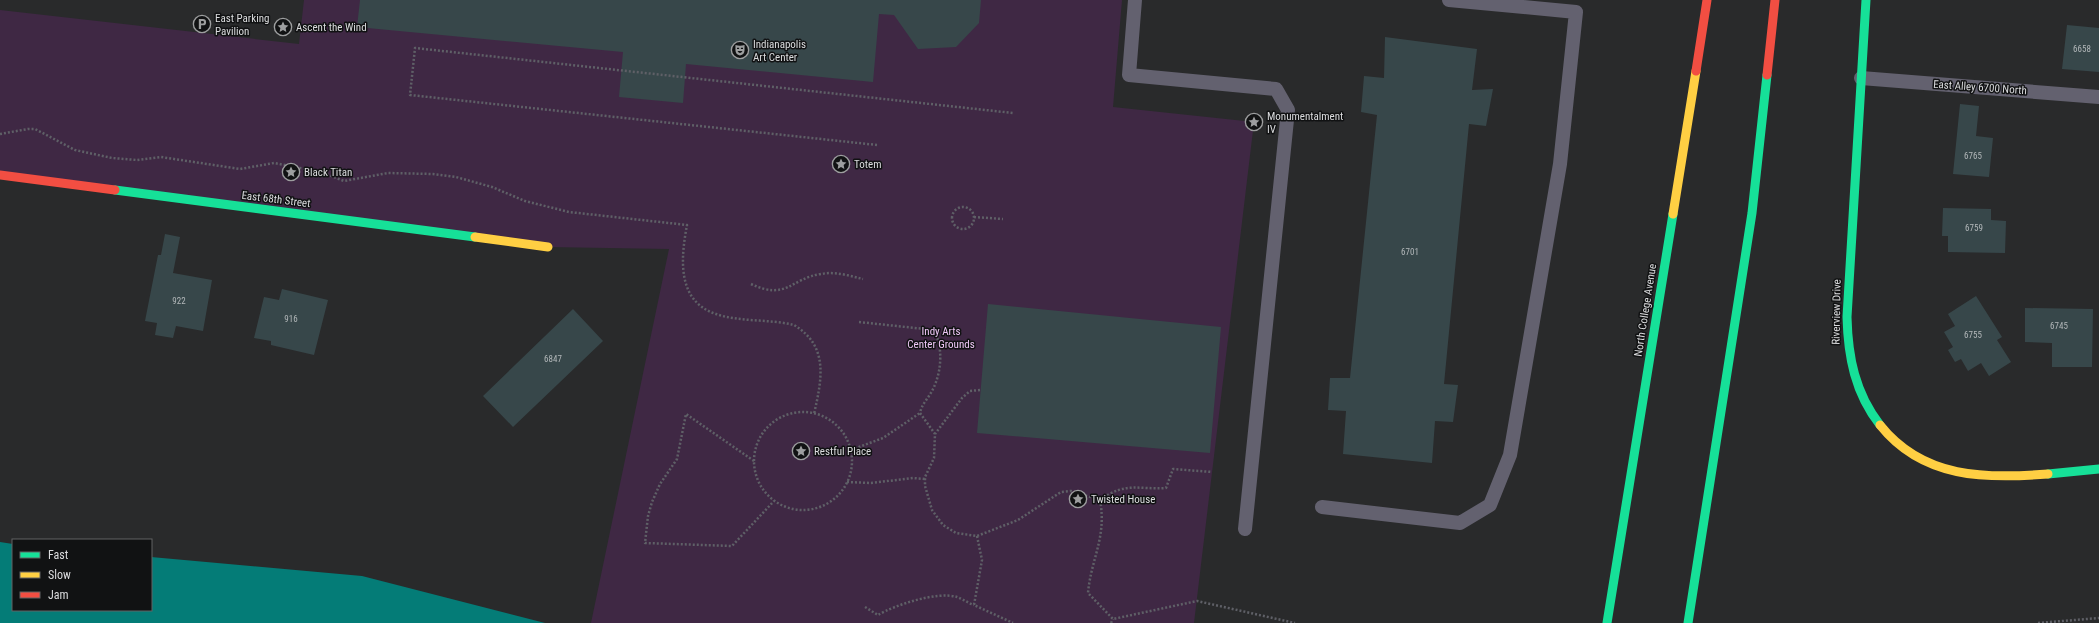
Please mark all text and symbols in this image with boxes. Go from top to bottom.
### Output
place label: East Parking Pavilion [215,12,269,38]
parking icon: East Parking Pavilion [192,14,212,34]
place icon: Ascent the Wind [273,17,293,37]
place label: Ascent the Wind [296,21,367,34]
place label: Indianapolis Art Center [753,38,806,64]
theatre icon: Indianapolis Art Center [730,40,750,60]
house number: 6658 [2073,44,2091,54]
street label: East Alley 6700 North [1933,78,2027,97]
place label: Monumentalment IV [1267,110,1343,136]
place icon: Monumentalment IV [1244,112,1264,132]
house number: 6765 [1964,151,1982,161]
place icon: Totem [831,154,851,174]
place label: Totem [854,158,881,171]
place icon: Black Titan [281,162,301,182]
place label: Black Titan [304,166,352,179]
street label: East 68th Street [241,189,311,210]
house number: 6759 [1965,223,1983,233]
house number: 6701 [1401,247,1419,257]
street label: North College Avenue [1632,263,1659,357]
street label: Riverview Drive [1829,279,1844,345]
house number: 922 [172,296,186,306]
house number: 916 [284,314,298,324]
house number: 6745 [2050,321,2068,331]
park label: Indy Arts Center Grounds [907,325,975,351]
house number: 6755 [1964,330,1982,340]
house number: 6847 [544,354,562,364]
place icon: Restful Place [791,441,811,461]
place label: Restful Place [814,445,871,458]
place icon: Twisted House [1068,489,1088,509]
place label: Twisted House [1091,493,1155,506]
legend [12,539,152,611]
text: Fast [48,548,69,562]
text: Slow [48,568,71,582]
text: Jam [48,588,69,602]

